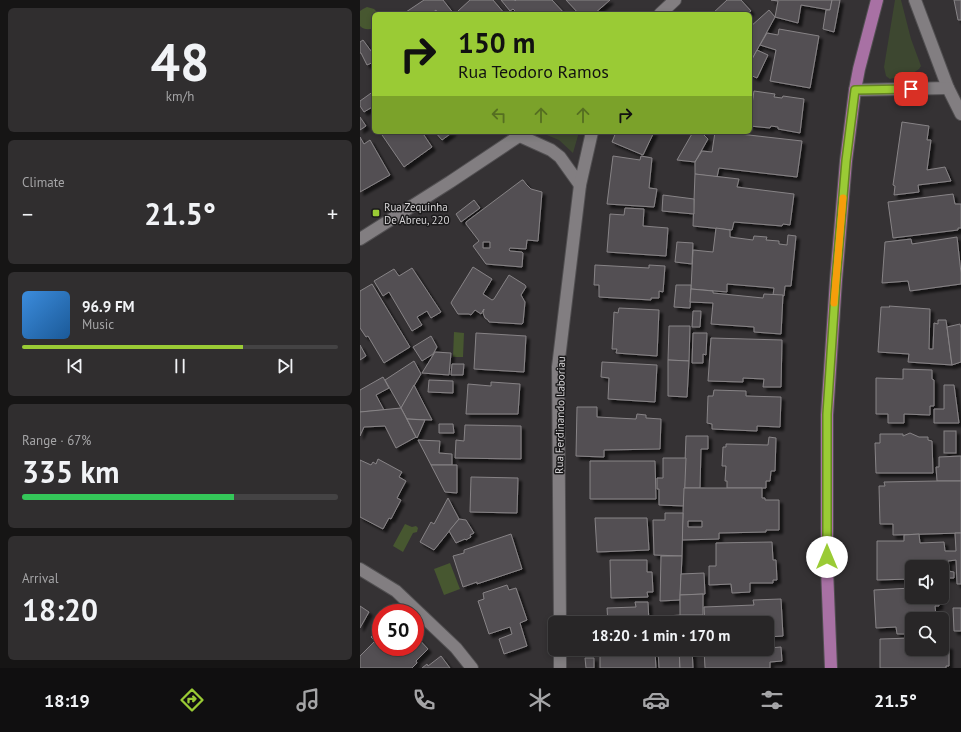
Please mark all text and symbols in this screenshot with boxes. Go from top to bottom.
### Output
text: 150 m [458,24,535,61]
text: 48 [151,28,209,95]
icon: right [392,28,444,80]
text: Rua Teodoro Ramos [458,60,609,83]
pin [894,72,928,106]
icon: arrive [900,78,922,100]
text: km/h [166,88,194,105]
icon: left [488,104,510,126]
icon: ahead [530,104,552,126]
icon: ahead [572,104,594,126]
icon: right [614,104,636,126]
text: Climate [22,174,65,191]
text: 21.5° [144,194,216,233]
text: − [22,200,33,228]
text: + [327,200,338,228]
place label: Rua Zequinha De Abreu, 220 [384,200,450,227]
marker: Rua Zequinha De Abreu, 220 [371,208,381,218]
text: 96.9 FM [82,297,135,316]
text: Music [82,316,114,333]
icon: previous [64,355,86,377]
icon: pause [169,355,191,377]
icon: next [274,355,296,377]
street label: Rua Ferdinando Laboriau [552,356,568,474]
text: Range · 67% [22,432,91,449]
text: 335 km [22,452,120,491]
position arrow [806,536,848,578]
map controls [905,560,949,656]
button: sound [905,560,949,604]
text: Arrival [22,570,58,587]
text: 18:20 [22,590,98,629]
speed limit sign: 50 [372,604,424,656]
button: search [905,612,949,656]
text: 18:20 · 1 min · 170 m [592,626,730,645]
icon: directions [178,686,206,714]
icon: music [294,686,322,714]
icon: phone [410,686,438,714]
icon: climate [526,686,554,714]
icon: car [642,686,670,714]
icon: filters [758,686,786,714]
text: 18:19 [44,689,90,712]
text: 21.5° [874,689,917,712]

